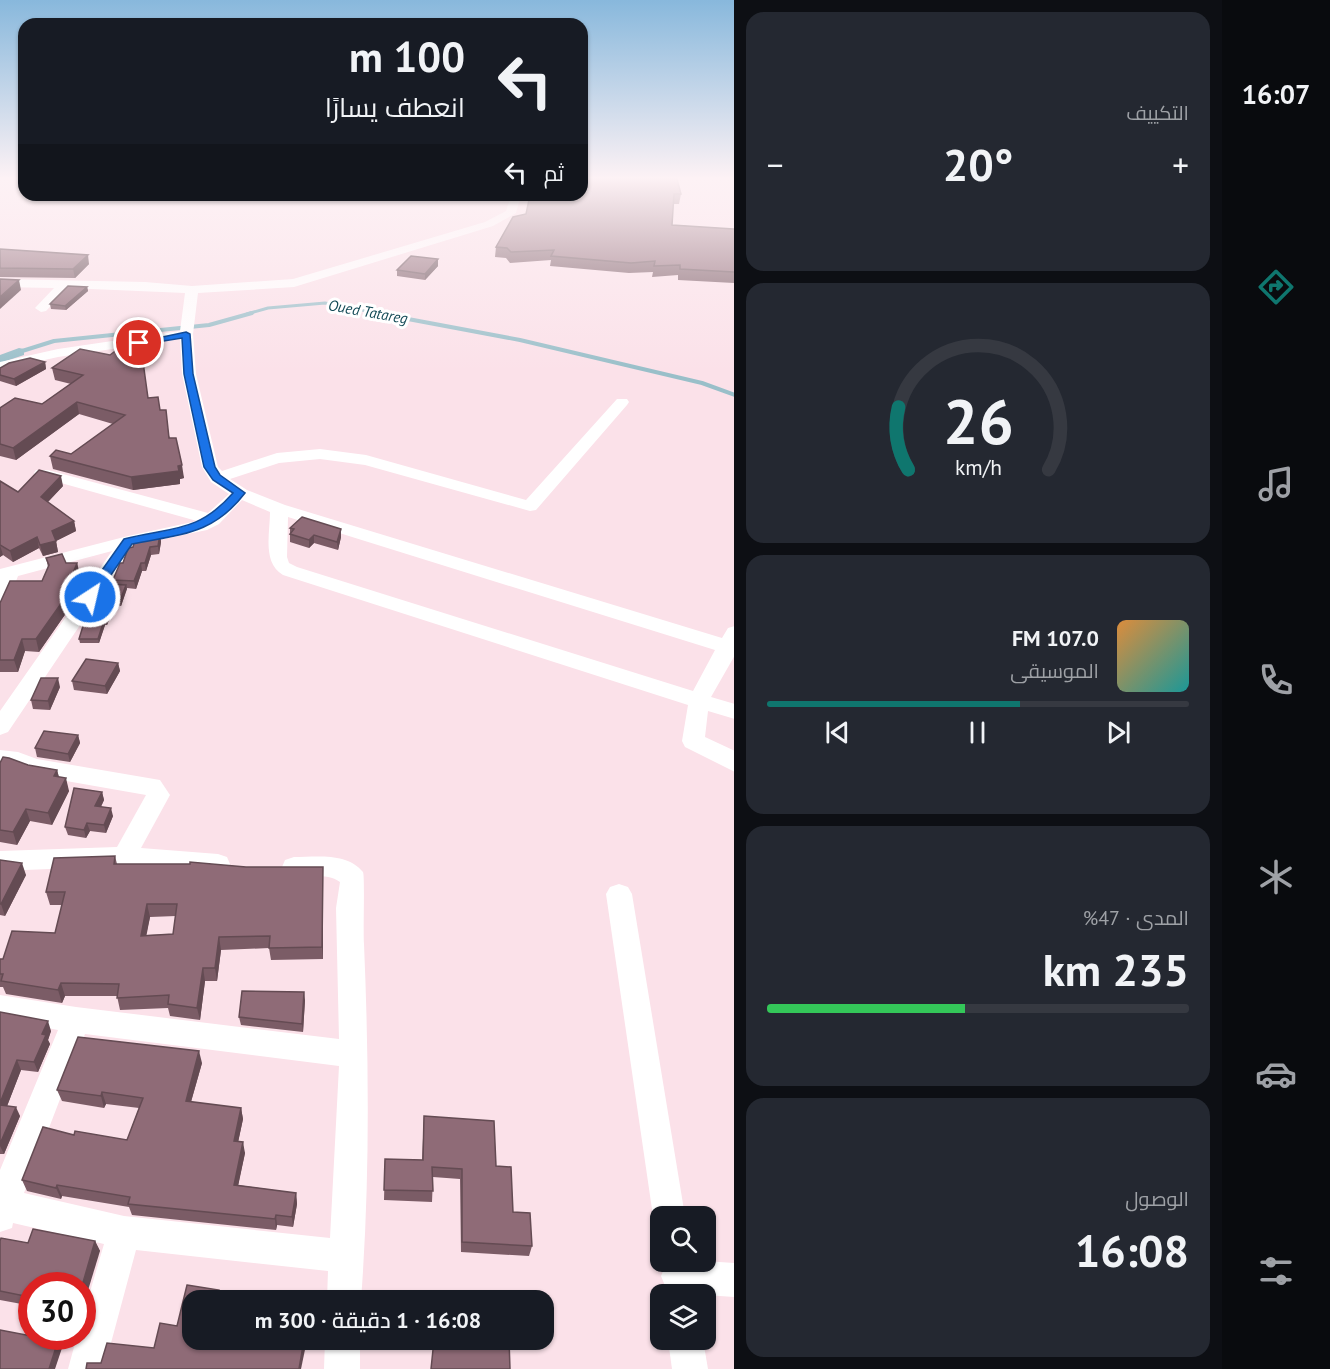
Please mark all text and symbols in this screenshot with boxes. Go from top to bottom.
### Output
text: 100 m [349,29,465,84]
icon: left [486,42,564,120]
text: 16:07 [1242,77,1310,111]
text: انعطف يسارًا [325,90,465,124]
text: التكييف [1126,100,1189,126]
text: 20° [943,135,1013,193]
text: − [767,143,784,186]
text: + [1172,143,1189,186]
icon: left [499,156,532,189]
text: ثم [544,159,564,187]
icon: directions [1255,266,1297,308]
water label: Oued Tatareg [327,295,410,328]
pin [113,317,164,368]
icon: arrive [122,326,155,359]
text: 26 [943,380,1013,461]
text: km/h [954,454,1001,482]
icon: music [1255,463,1297,505]
position arrow [58,565,122,629]
text: 107.0 FM [1012,624,1099,652]
text: الموسيقى [1010,658,1099,684]
icon: phone [1255,659,1297,701]
icon: previous [821,716,854,749]
icon: pause [961,716,994,749]
icon: next [1102,716,1135,749]
icon: climate [1255,856,1297,898]
text: المدى · 47% [1083,905,1189,931]
text: 235 km [1043,940,1189,998]
icon: car [1255,1053,1297,1095]
text: الوصول [1125,1186,1189,1212]
map controls [650,1206,716,1350]
button: search [650,1206,716,1272]
text: 16:08 [1075,1221,1189,1279]
icon: filters [1255,1250,1297,1292]
speed limit sign: 30 [18,1272,96,1350]
button: layers [650,1284,716,1350]
text: 16:08 · 1 دقيقة · 300 m [255,1306,481,1334]

